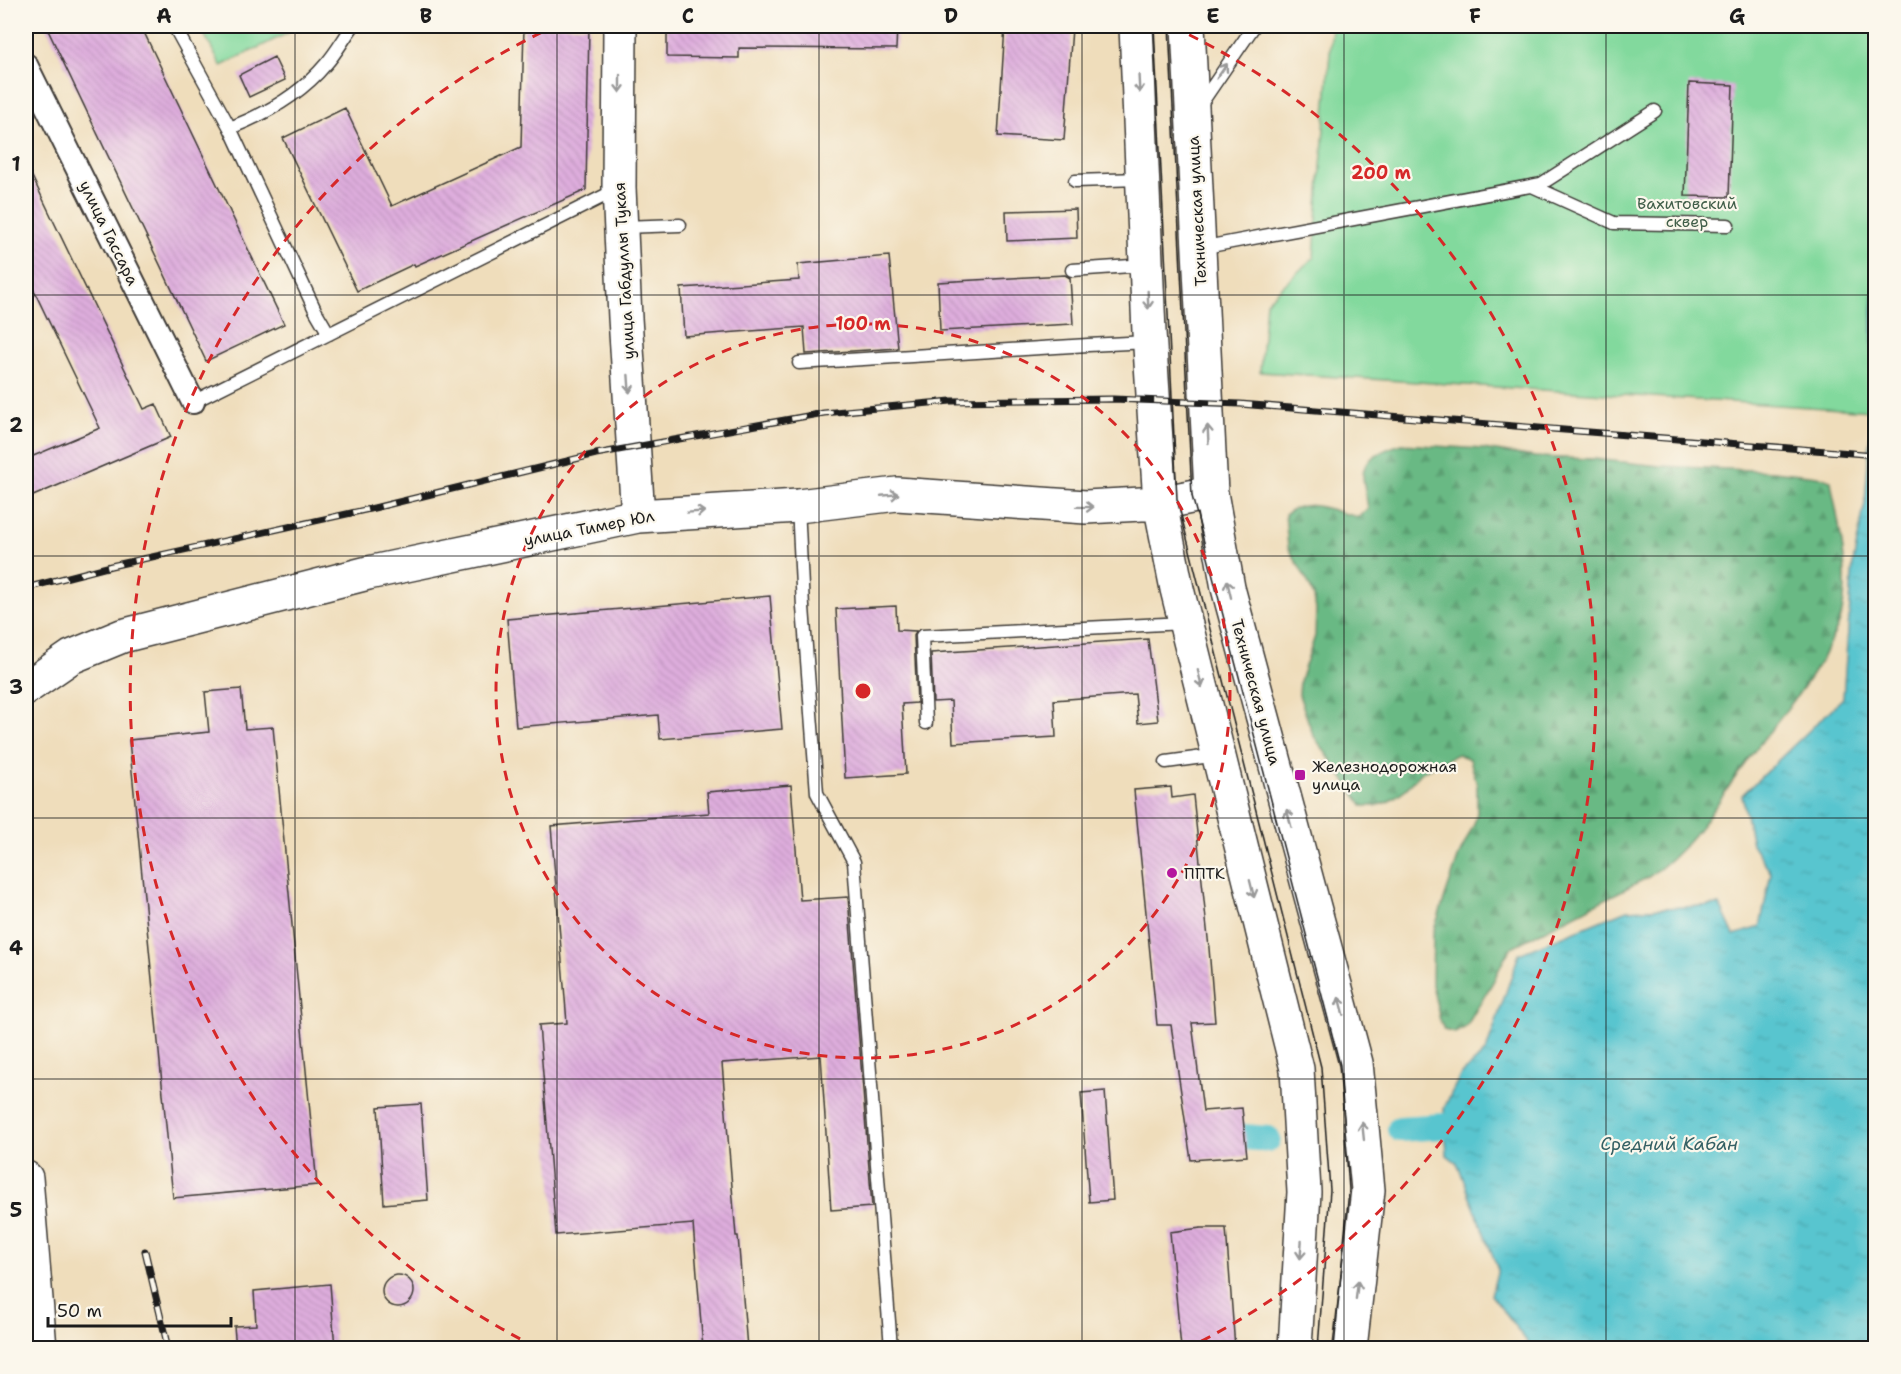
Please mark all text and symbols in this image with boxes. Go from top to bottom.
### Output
text: A [156,3,172,29]
text: B [420,3,432,29]
text: C [682,3,694,29]
text: D [944,3,958,29]
text: E [1206,3,1220,29]
text: F [1469,3,1481,29]
text: G [1729,3,1745,29]
one-way arrow [1216,64,1228,80]
one-way arrow [614,73,626,93]
one-way arrow [1134,73,1145,93]
street label: Техническая улица [1183,135,1211,287]
text: 1 [11,151,21,177]
text: 200 m [1351,161,1412,185]
street label: улица Гассара [75,177,143,289]
street label: улица Габдуллы Тукая [609,182,639,360]
park label: Вахитовский сквер [1637,193,1737,232]
one-way arrow [1143,289,1154,309]
text: 100 m [835,312,891,336]
one-way arrow [624,373,635,393]
text: 2 [9,412,23,438]
one-way arrow [1202,425,1213,445]
one-way arrow [880,489,900,500]
one-way arrow [1074,501,1094,513]
street label: улица Тимер Юл [522,505,656,551]
one-way arrow [686,506,705,517]
one-way arrow [1222,580,1234,599]
street label: Техническая улица [1226,616,1286,768]
one-way arrow [1194,669,1206,688]
text: 3 [9,674,23,700]
centre of rings [853,681,873,701]
place label: Железнодорожная улица [1312,756,1457,795]
marker: Железнодорожная улица [1293,768,1307,782]
one-way arrow [1283,809,1294,828]
place label: ППТК [1184,863,1226,884]
marker: ППТК [1165,866,1179,880]
one-way arrow [1246,879,1258,898]
text: 4 [9,935,23,961]
one-way arrow [1335,997,1346,1016]
one-way arrow [1357,1122,1368,1142]
water label: Средний Кабан [1600,1132,1738,1156]
text: 5 [10,1197,22,1223]
one-way arrow [1295,1240,1306,1260]
one-way arrow [1352,1281,1363,1301]
scale bar [48,1290,231,1328]
text: 50 m [57,1299,102,1323]

